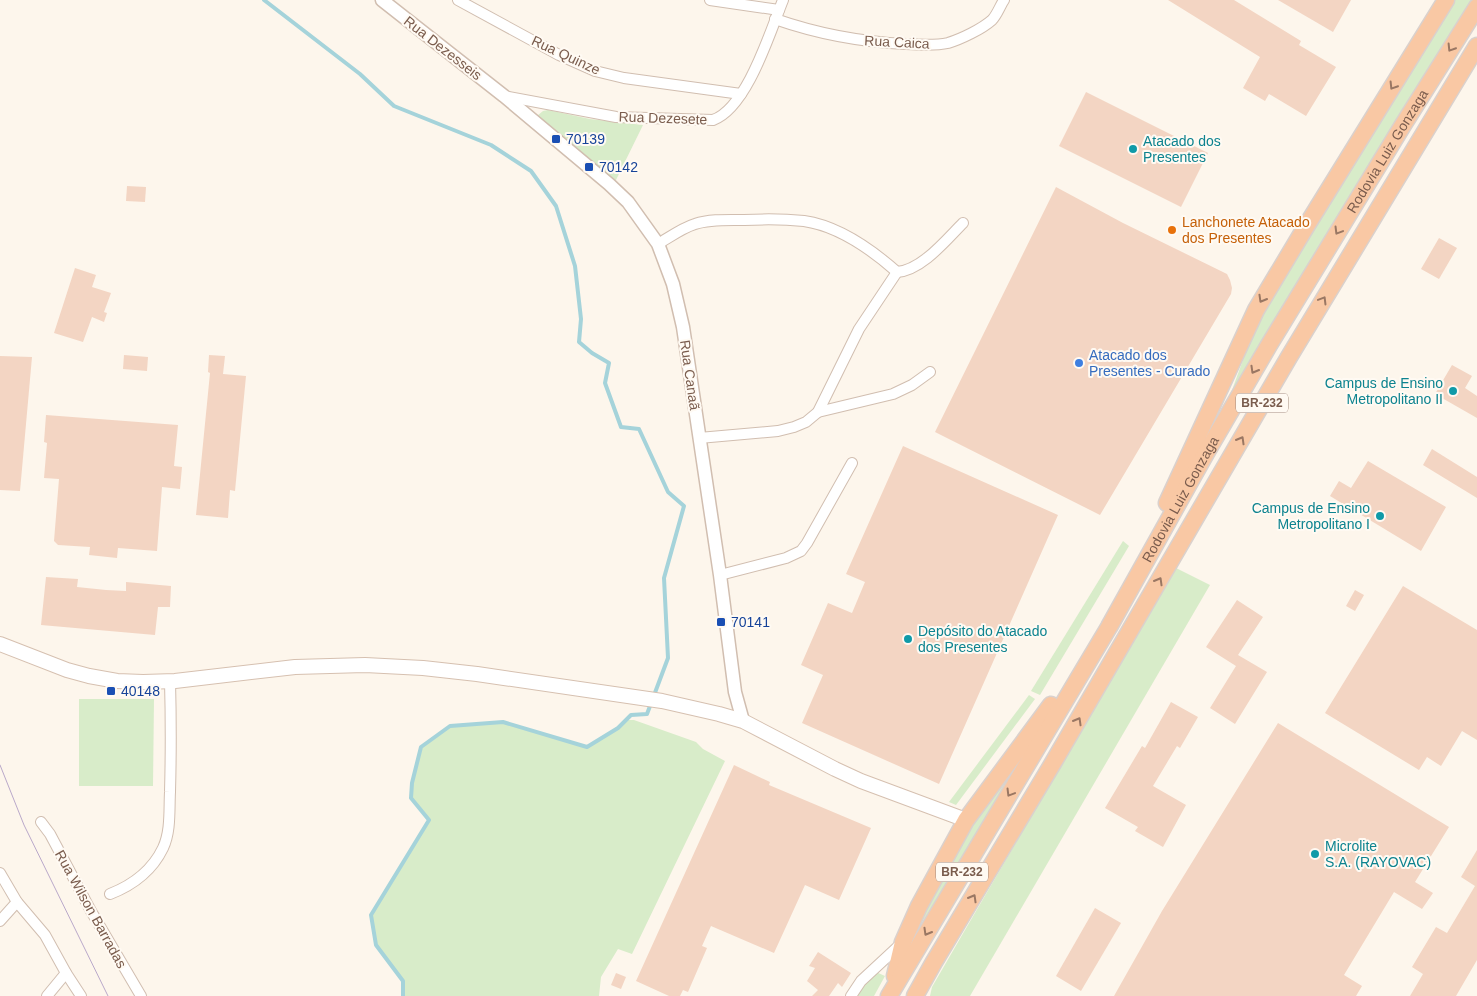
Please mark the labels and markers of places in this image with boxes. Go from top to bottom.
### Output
place label: 70139 [566,131,605,147]
marker: 70139 [550,133,562,145]
place label: Atacado dos Presentes [1143,133,1221,165]
marker: Atacado dos Presentes [1127,143,1139,155]
place label: 70142 [599,159,638,175]
marker: 70142 [583,161,595,173]
place label: Lanchonete Atacado dos Presentes [1182,214,1310,246]
marker: Lanchonete Atacado dos Presentes [1166,224,1178,236]
place label: Atacado dos Presentes - Curado [1089,347,1211,379]
marker: Atacado dos Presentes - Curado [1073,357,1085,369]
place label: Campus de Ensino Metropolitano II [1325,375,1443,407]
marker: Campus de Ensino Metropolitano II [1447,385,1459,397]
place label: Campus de Ensino Metropolitano I [1252,500,1370,532]
marker: Campus de Ensino Metropolitano I [1374,510,1386,522]
place label: 70141 [731,614,770,630]
marker: 70141 [715,616,727,628]
place label: Depósito do Atacado dos Presentes [918,623,1047,655]
marker: Depósito do Atacado dos Presentes [902,633,914,645]
place label: 40148 [121,683,160,699]
marker: 40148 [105,685,117,697]
place label: Microlite S.A. (RAYOVAC) [1325,838,1431,870]
marker: Microlite S.A. (RAYOVAC) [1309,848,1321,860]

